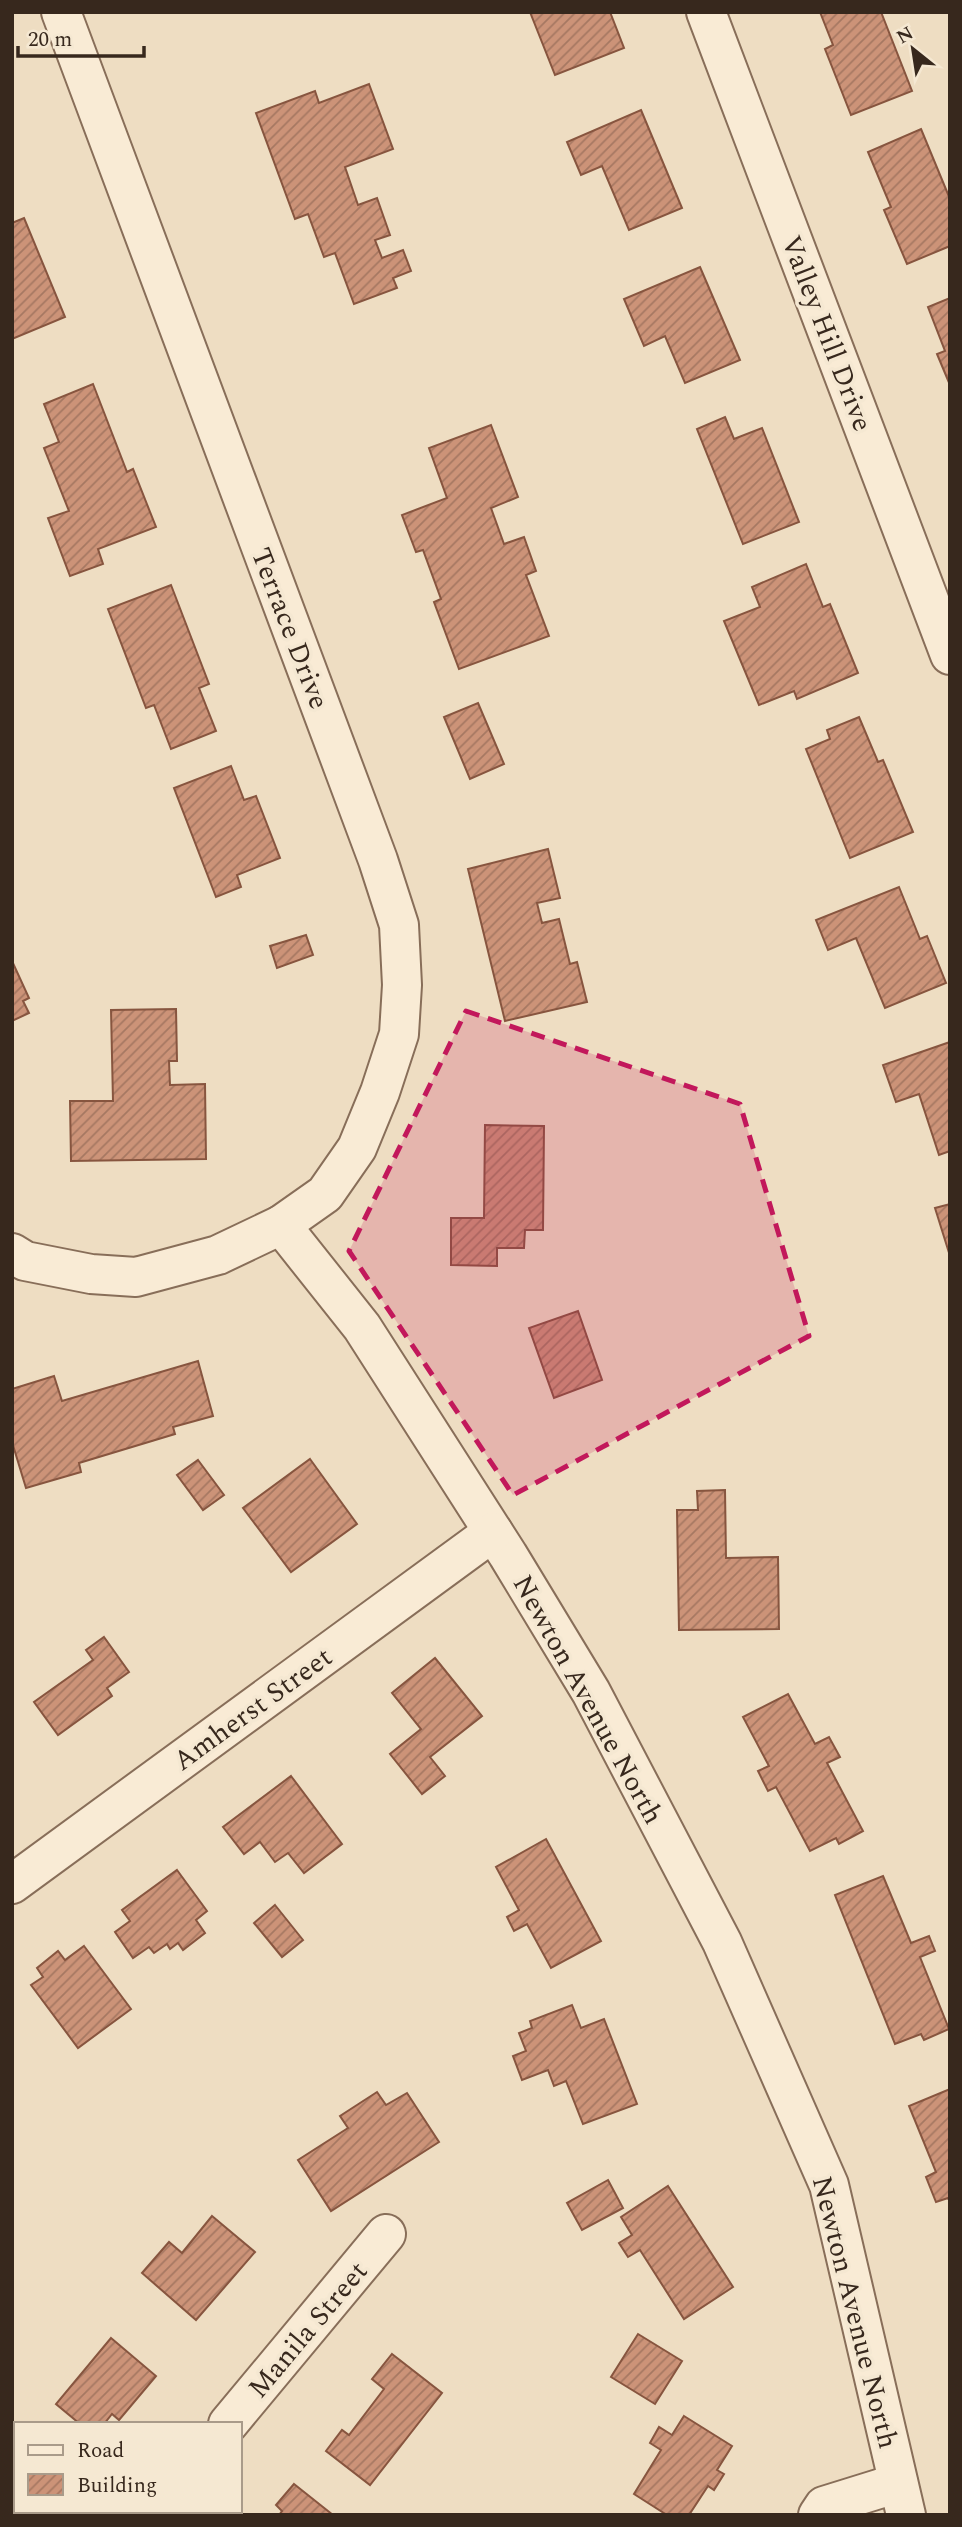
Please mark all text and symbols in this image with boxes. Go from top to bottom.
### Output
scale bar [18,14,144,58]
north arrow [878,14,948,84]
text: N [891,19,919,52]
text: 20 m [28,24,72,56]
street label: Valley Hill Drive [769,229,884,438]
street label: Terrace Drive [239,542,340,715]
street label: Newton Avenue North [501,1567,674,1832]
street label: Amherst Street [164,1636,342,1782]
street label: Newton Avenue North [800,2172,909,2453]
street label: Manila Street [238,2252,379,2408]
legend [14,2422,242,2513]
text: Road [77,2435,124,2467]
text: Building [77,2470,157,2502]

